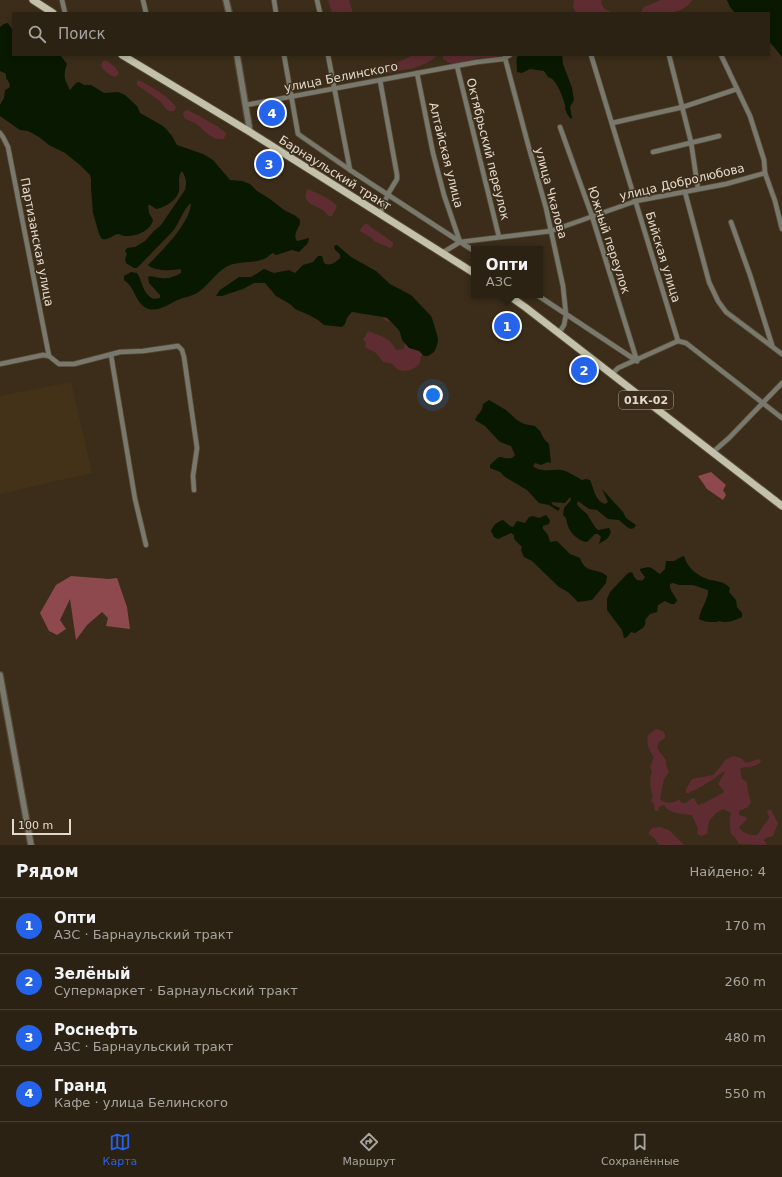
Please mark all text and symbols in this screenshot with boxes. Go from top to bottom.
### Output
search box [12,12,770,56]
icon: search [26,23,48,45]
text: Поиск [58,25,106,43]
street label: улица Белинского [283,59,399,95]
street label: Октябрьский переулок [464,77,512,221]
pin: 4 [259,98,285,128]
street label: Алтайская улица [426,101,466,209]
street label: Барнаульский тракт [276,133,394,213]
street label: улица Чкалова [532,146,570,240]
pin: 3 [256,149,282,179]
street label: улица Добролюбова [618,161,746,203]
street label: Партизанская улица [18,177,56,307]
street label: Южный переулок [585,184,633,296]
street label: Бийская улица [643,210,683,304]
popup [471,246,543,298]
text: Опти [486,256,528,274]
text: АЗС [486,274,512,289]
pin: 1 [494,311,520,341]
pin: 2 [571,355,597,385]
your location [423,385,443,405]
road number: 01К-02 [619,391,673,409]
scale bar [12,817,71,836]
text: 100 m [18,819,53,832]
text: Рядом [16,861,79,881]
text: Найдено: 4 [690,864,766,879]
text: Опти [54,909,96,927]
text: 1 [24,918,34,933]
text: 170 m [724,918,766,933]
text: АЗС · Барнаульский тракт [54,927,233,942]
text: Зелёный [54,965,130,983]
text: 2 [24,974,34,989]
text: 260 m [724,974,766,989]
text: Супермаркет · Барнаульский тракт [54,983,298,998]
text: Роснефть [54,1021,138,1039]
text: 3 [24,1030,34,1045]
text: 480 m [724,1030,766,1045]
text: АЗС · Барнаульский тракт [54,1039,233,1054]
text: Гранд [54,1077,107,1095]
text: 4 [24,1086,34,1101]
text: 550 m [724,1086,766,1101]
text: Кафе · улица Белинского [54,1095,228,1110]
tab: Карта [103,1131,137,1168]
tab: Маршрут [343,1131,396,1168]
tab: Сохранённые [601,1131,679,1168]

